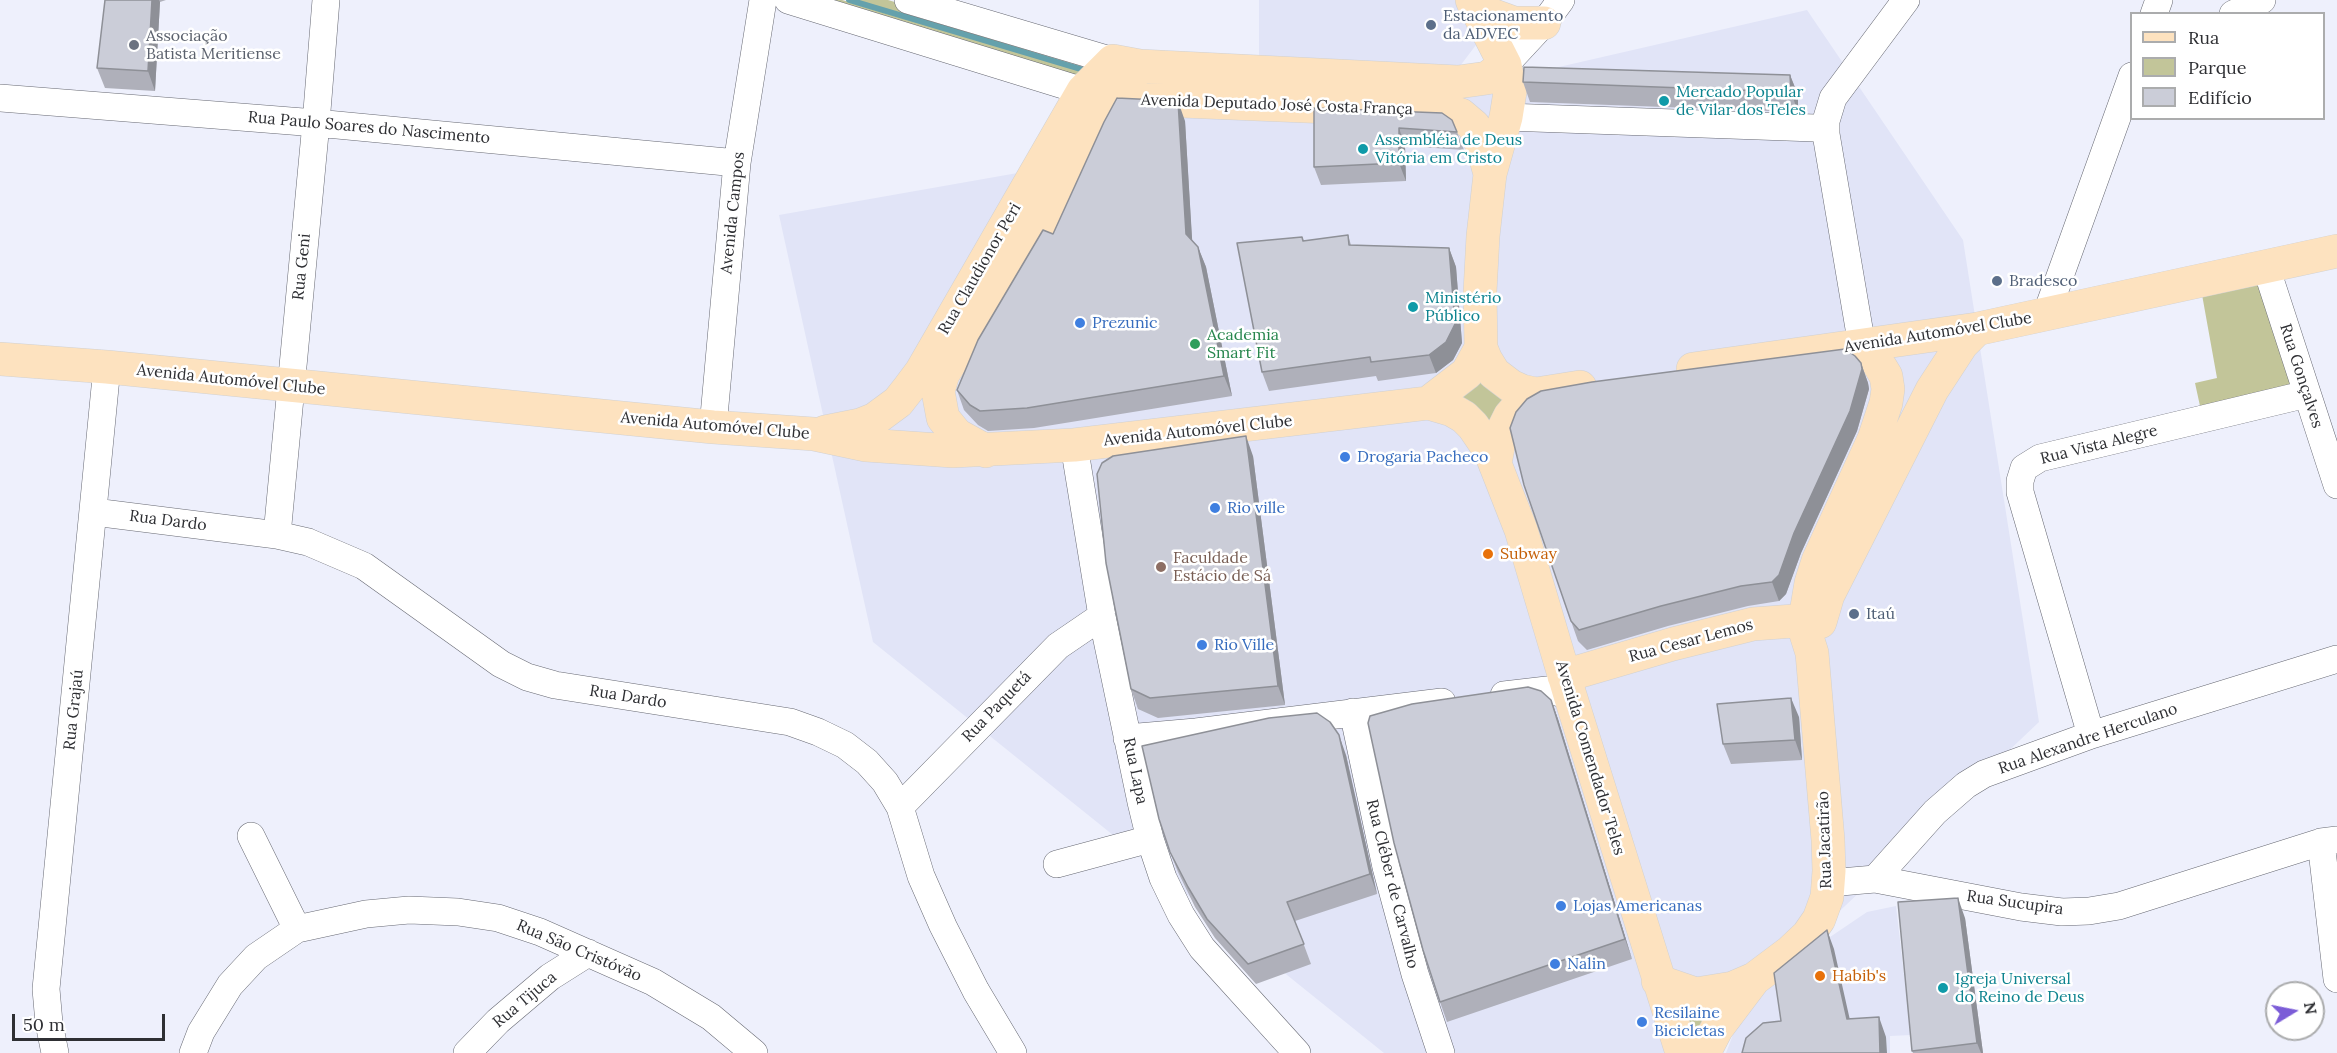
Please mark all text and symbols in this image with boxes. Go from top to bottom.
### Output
place label: Estacionamento da ADVEC [1443,6,1563,44]
legend [2130,12,2325,120]
marker: Estacionamento da ADVEC [1424,18,1438,32]
place label: Associação Batista Meritiense [146,26,281,64]
text: Rua [2188,26,2219,49]
marker: Associação Batista Meritiense [127,38,141,52]
text: Parque [2188,56,2247,79]
place label: Mercado Popular de Vilar dos Teles [1676,82,1806,120]
text: Edifício [2188,86,2252,109]
street label: Avenida Deputado José Costa França [1141,91,1413,119]
marker: Mercado Popular de Vilar dos Teles [1657,94,1671,108]
street label: Rua Paulo Soares do Nascimento [247,108,491,148]
place label: Assembléia de Deus Vitória em Cristo [1375,130,1522,168]
marker: Assembléia de Deus Vitória em Cristo [1356,142,1370,156]
street label: Avenida Campos [717,151,749,275]
street label: Rua Claudionor Peri [935,200,1025,338]
street label: Rua Geni [289,233,315,301]
place label: Bradesco [2009,271,2077,291]
marker: Bradesco [1990,274,2004,288]
place label: Ministério Público [1425,288,1501,326]
marker: Ministério Público [1406,300,1420,314]
street label: Avenida Automóvel Clube [1843,309,2033,357]
place label: Prezunic [1092,313,1158,333]
marker: Prezunic [1073,316,1087,330]
street label: Rua Gonçalves [2275,321,2327,431]
place label: Academia Smart Fit [1207,325,1279,363]
marker: Academia Smart Fit [1188,337,1202,351]
street label: Avenida Automóvel Clube [136,361,326,399]
street label: Avenida Automóvel Clube [620,408,810,444]
street label: Avenida Automóvel Clube [1103,412,1293,450]
street label: Rua Vista Alegre [2038,421,2160,469]
place label: Drogaria Pacheco [1357,447,1488,467]
marker: Drogaria Pacheco [1338,450,1352,464]
place label: Rio ville [1227,498,1285,518]
marker: Rio ville [1208,501,1222,515]
street label: Rua Dardo [128,507,208,535]
place label: Subway [1500,544,1557,564]
marker: Subway [1481,547,1495,561]
place label: Faculdade Estácio de Sá [1173,548,1271,586]
marker: Faculdade Estácio de Sá [1154,560,1168,574]
place label: Itaú [1866,604,1895,624]
marker: Itaú [1847,607,1861,621]
street label: Rua Cesar Lemos [1627,615,1755,667]
place label: Rio Ville [1214,635,1274,655]
marker: Rio Ville [1195,638,1209,652]
street label: Avenida Comendador Teles [1551,658,1629,858]
street label: Rua Paquetá [958,667,1036,747]
street label: Rua Grajaú [60,669,88,751]
street label: Rua Dardo [588,681,668,713]
street label: Rua Alexandre Herculano [1996,699,2180,779]
street label: Rua Lapa [1119,736,1151,806]
street label: Rua Jacatirão [1814,791,1836,889]
street label: Rua Cléber de Carvalho [1362,797,1422,971]
street label: Rua Sucupira [1965,887,2065,919]
place label: Lojas Americanas [1573,896,1702,916]
marker: Lojas Americanas [1554,899,1568,913]
street label: Rua São Cristóvão [514,916,644,986]
place label: Nalin [1567,954,1606,974]
marker: Nalin [1548,957,1562,971]
place label: Habib's [1832,966,1886,986]
street label: Rua Tijuca [489,968,561,1032]
marker: Habib's [1813,969,1827,983]
place label: Igreja Universal do Reino de Deus [1955,969,2085,1007]
marker: Igreja Universal do Reino de Deus [1936,981,1950,995]
north arrow [2265,981,2325,1041]
text: N [2300,1000,2322,1016]
scale bar [15,1002,168,1040]
place label: Resilaine Bicicletas [1654,1003,1725,1041]
text: 50 m [23,1013,65,1036]
marker: Resilaine Bicicletas [1635,1015,1649,1029]

